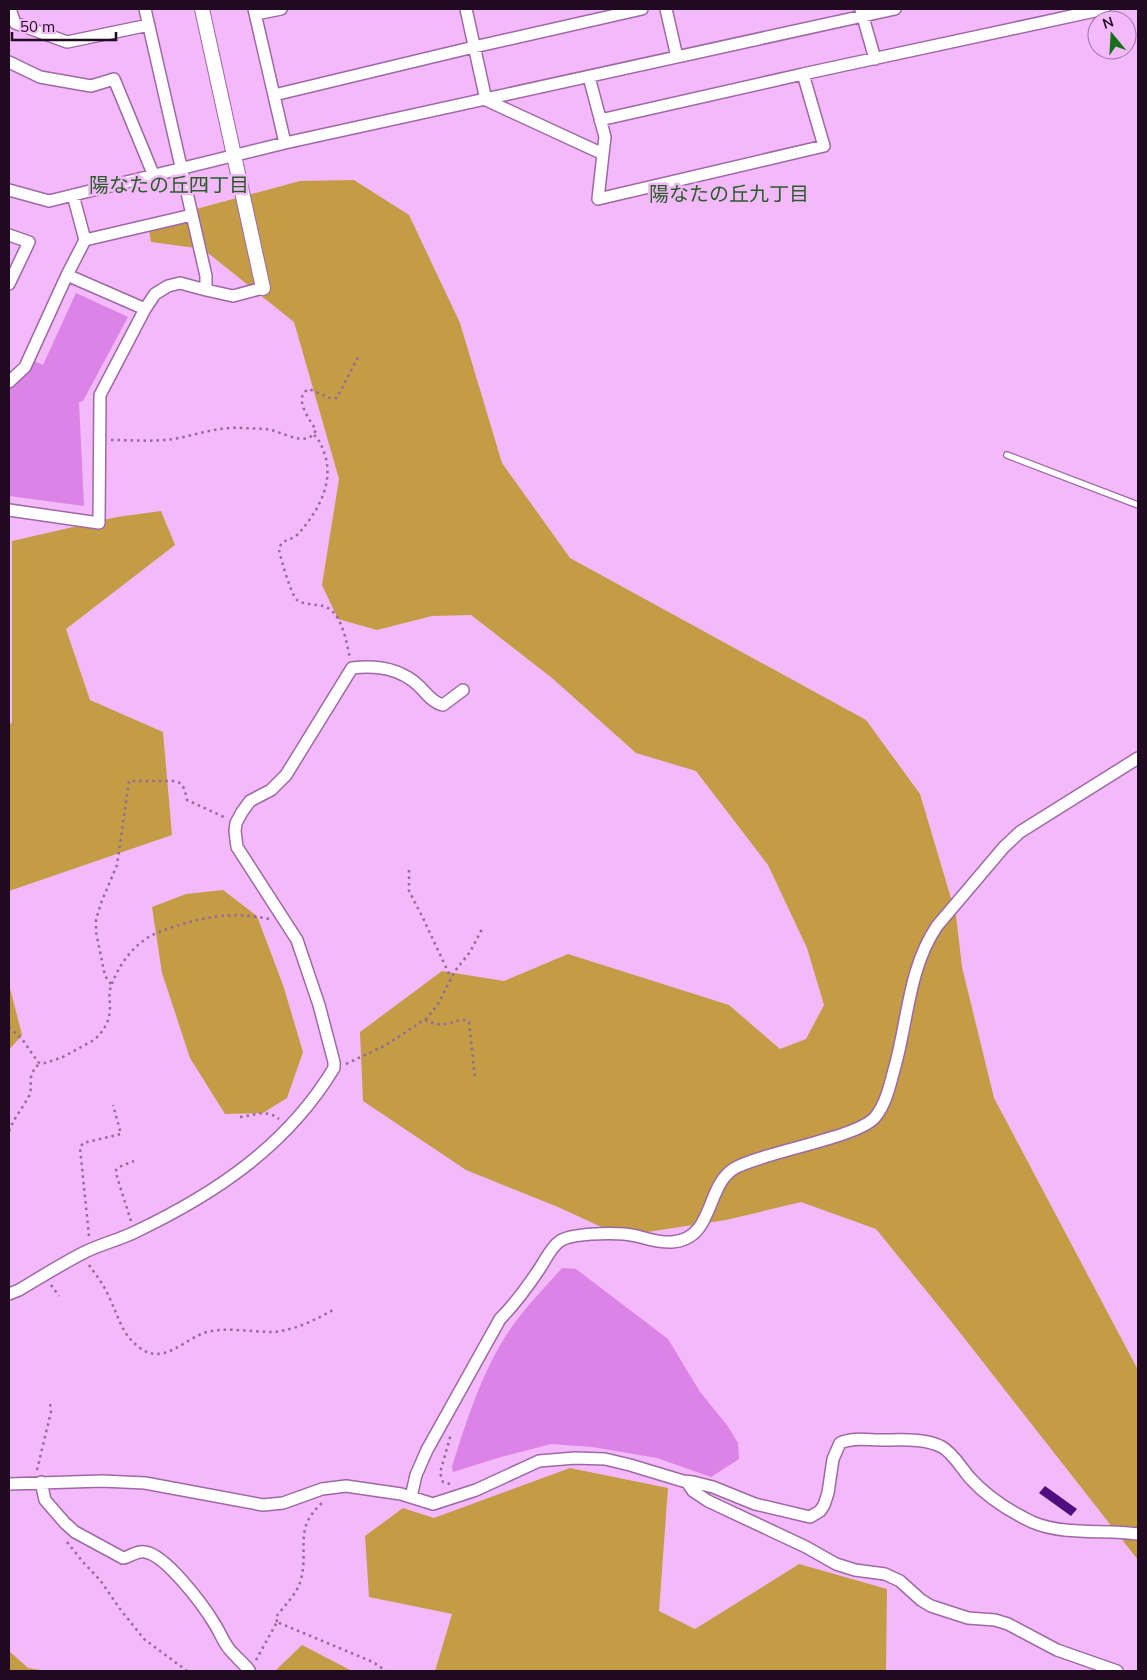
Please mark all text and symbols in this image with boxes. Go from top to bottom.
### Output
scale bar [12,10,116,42]
north arrow [1087,10,1137,60]
text: N [1100,12,1116,33]
text: 50 m [20,17,55,36]
district label: 陽なたの丘四丁目 [89,172,249,197]
district label: 陽なたの丘九丁目 [649,181,809,206]

